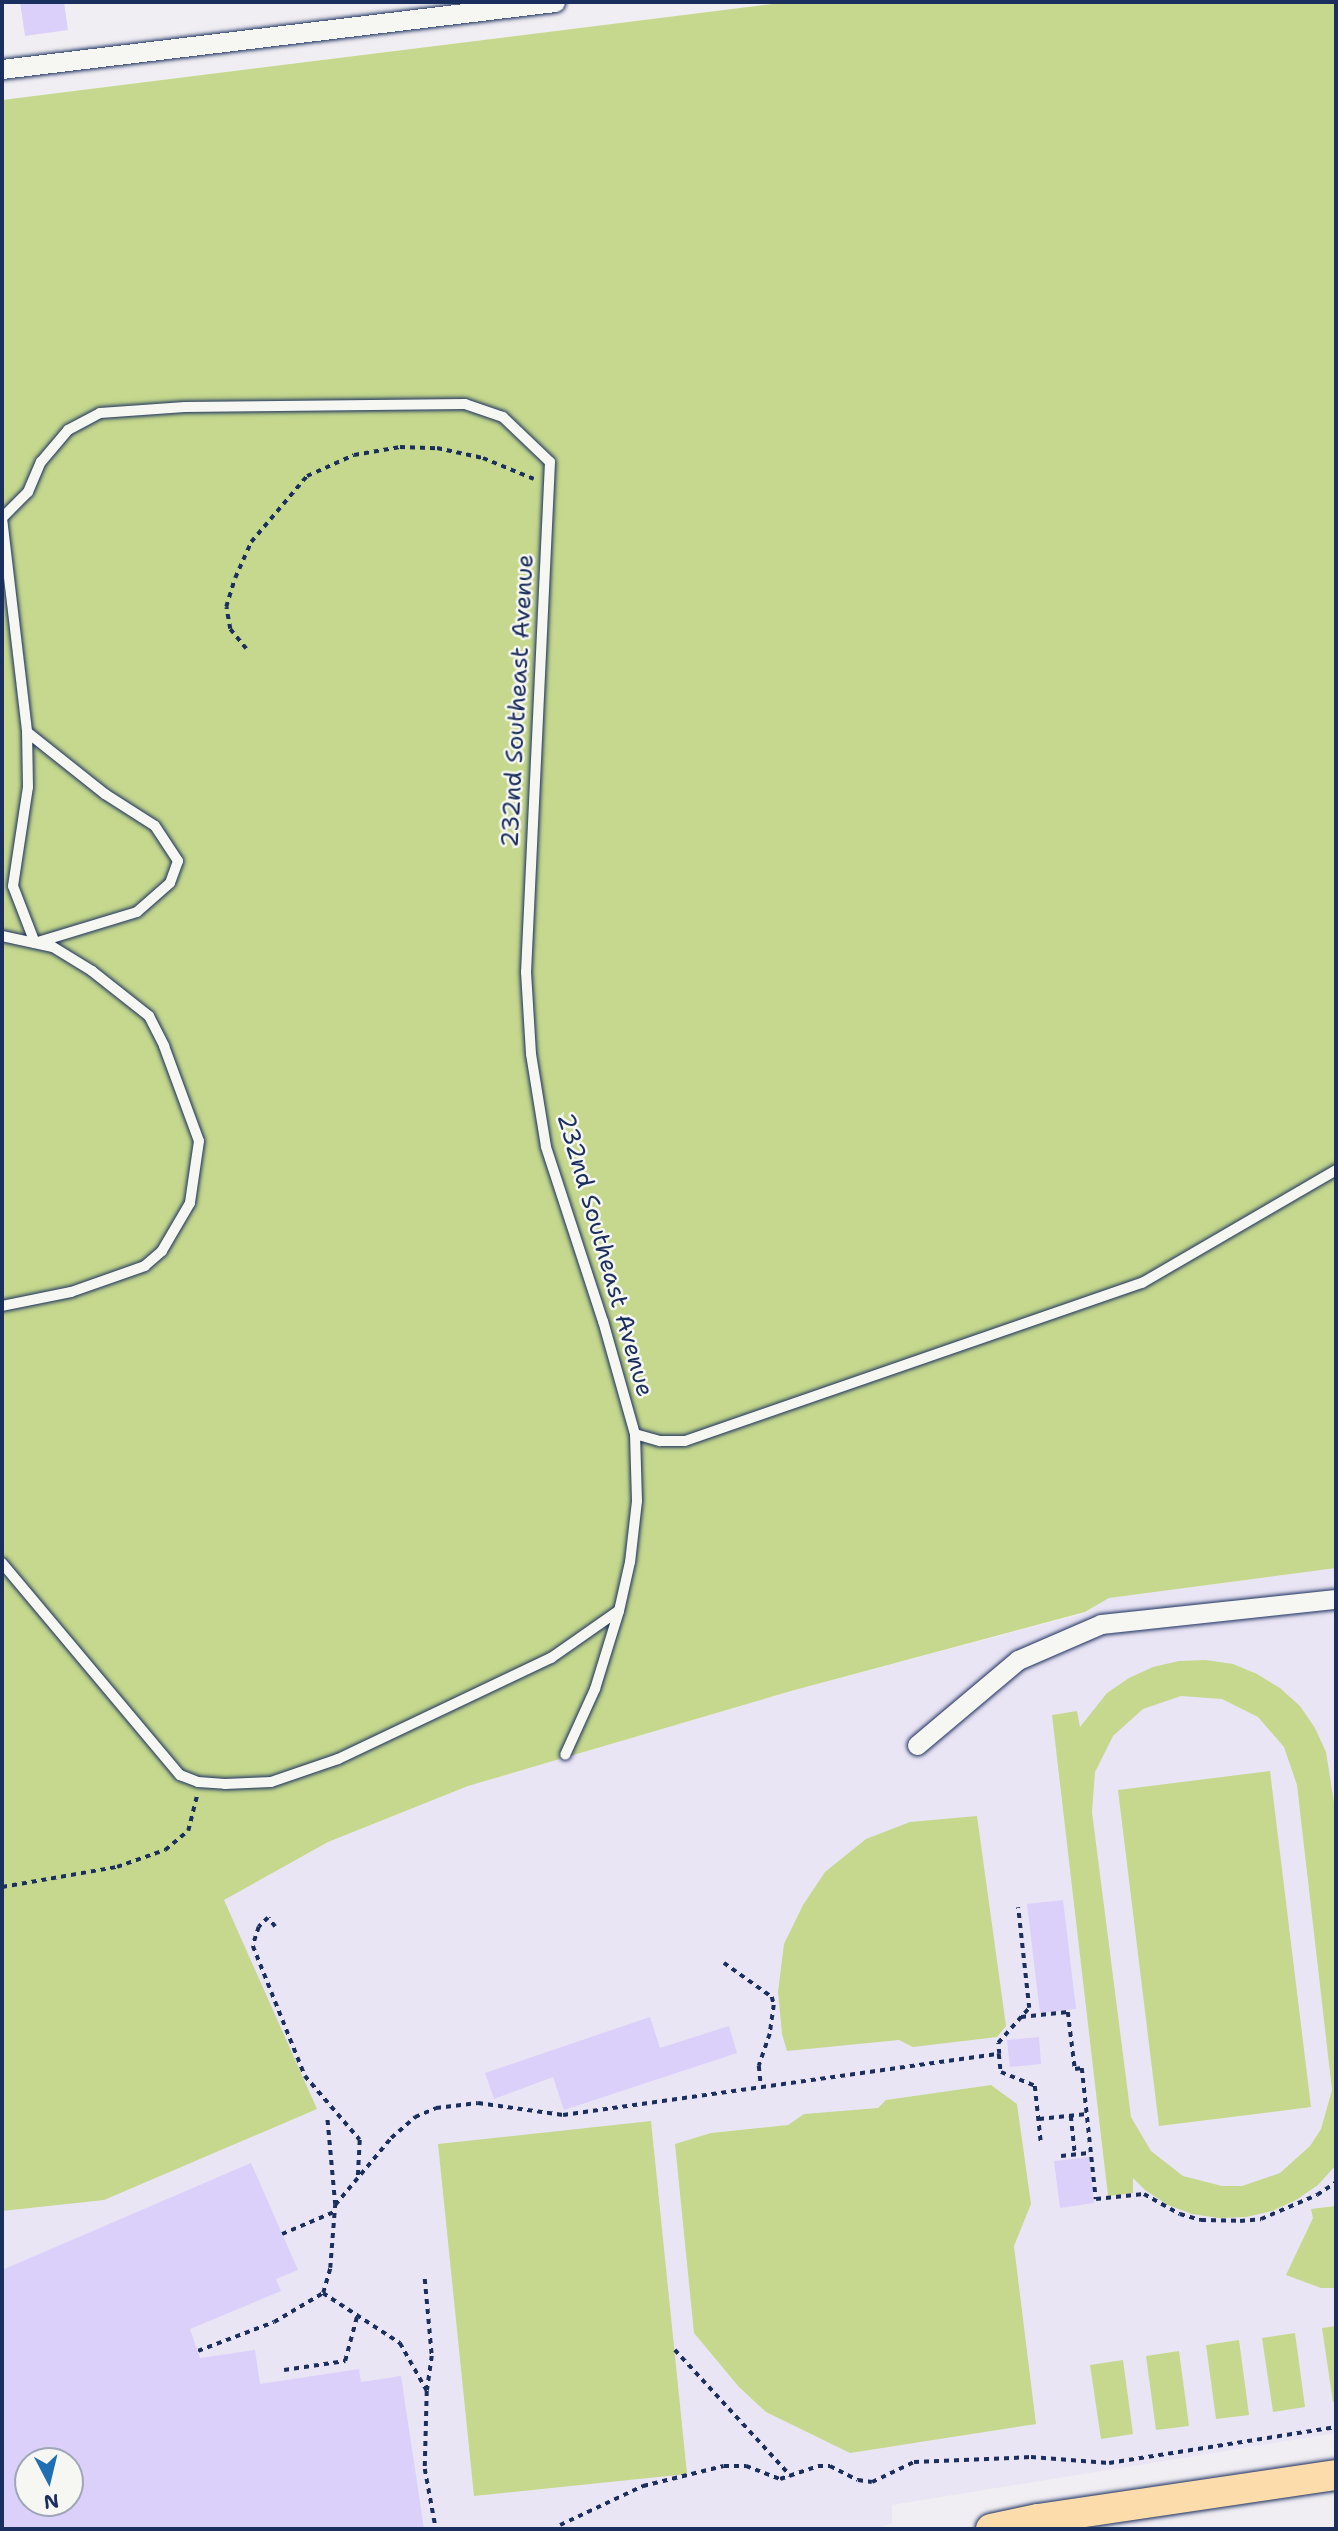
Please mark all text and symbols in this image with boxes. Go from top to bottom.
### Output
street label: 232nd Southeast Avenue [496,554,540,848]
street label: 232nd Southeast Avenue [551,1110,659,1400]
north arrow [14,2447,84,2517]
text: N [42,2488,60,2515]

